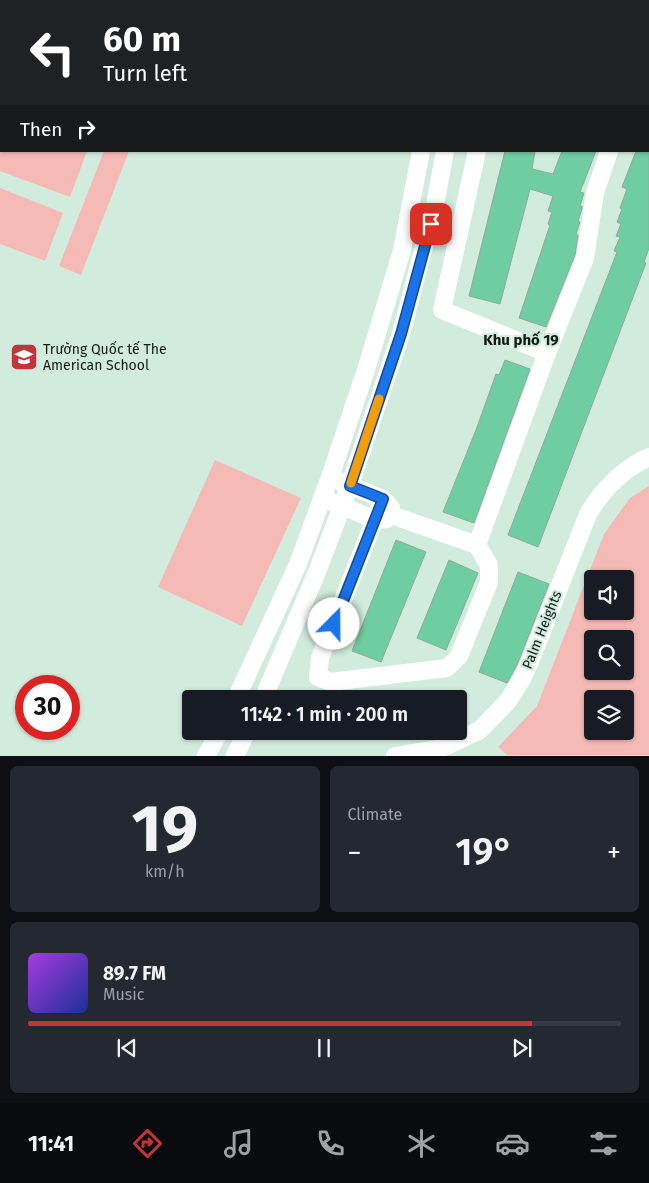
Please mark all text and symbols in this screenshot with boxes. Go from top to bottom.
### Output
text: 60 m [103,18,181,60]
icon: left [20,20,85,85]
text: Turn left [103,60,187,87]
icon: right [72,115,100,143]
text: Then [20,118,62,141]
pin [410,203,452,245]
icon: arrive [417,210,445,238]
district label: Khu phố 19 [483,330,559,349]
place label: Trường Quốc tế The American School [43,340,167,374]
school or university icon: Trường Quốc tế The American School [9,342,39,372]
map controls [584,570,634,740]
button: sound [584,570,634,620]
street label: Palm Heights [519,588,566,672]
position arrow [307,597,359,649]
button: search [584,630,634,680]
speed limit sign: 30 [15,675,80,740]
button: layers [584,690,634,740]
text: 11:42 · 1 min · 200 m [241,703,408,726]
text: 19 [131,790,198,868]
text: Climate [348,805,402,824]
text: 19° [455,829,513,875]
text: − [348,836,362,869]
text: + [607,836,621,869]
text: km/h [145,862,185,881]
text: 89.7 FM [103,962,166,985]
text: Music [103,985,144,1004]
icon: previous [113,1034,141,1062]
icon: pause [310,1034,338,1062]
icon: next [508,1034,536,1062]
icon: directions [130,1126,165,1161]
icon: music [221,1126,256,1161]
icon: phone [313,1126,348,1161]
icon: climate [404,1126,439,1161]
icon: car [495,1126,530,1161]
icon: filters [586,1126,621,1161]
text: 11:41 [28,1130,74,1157]

